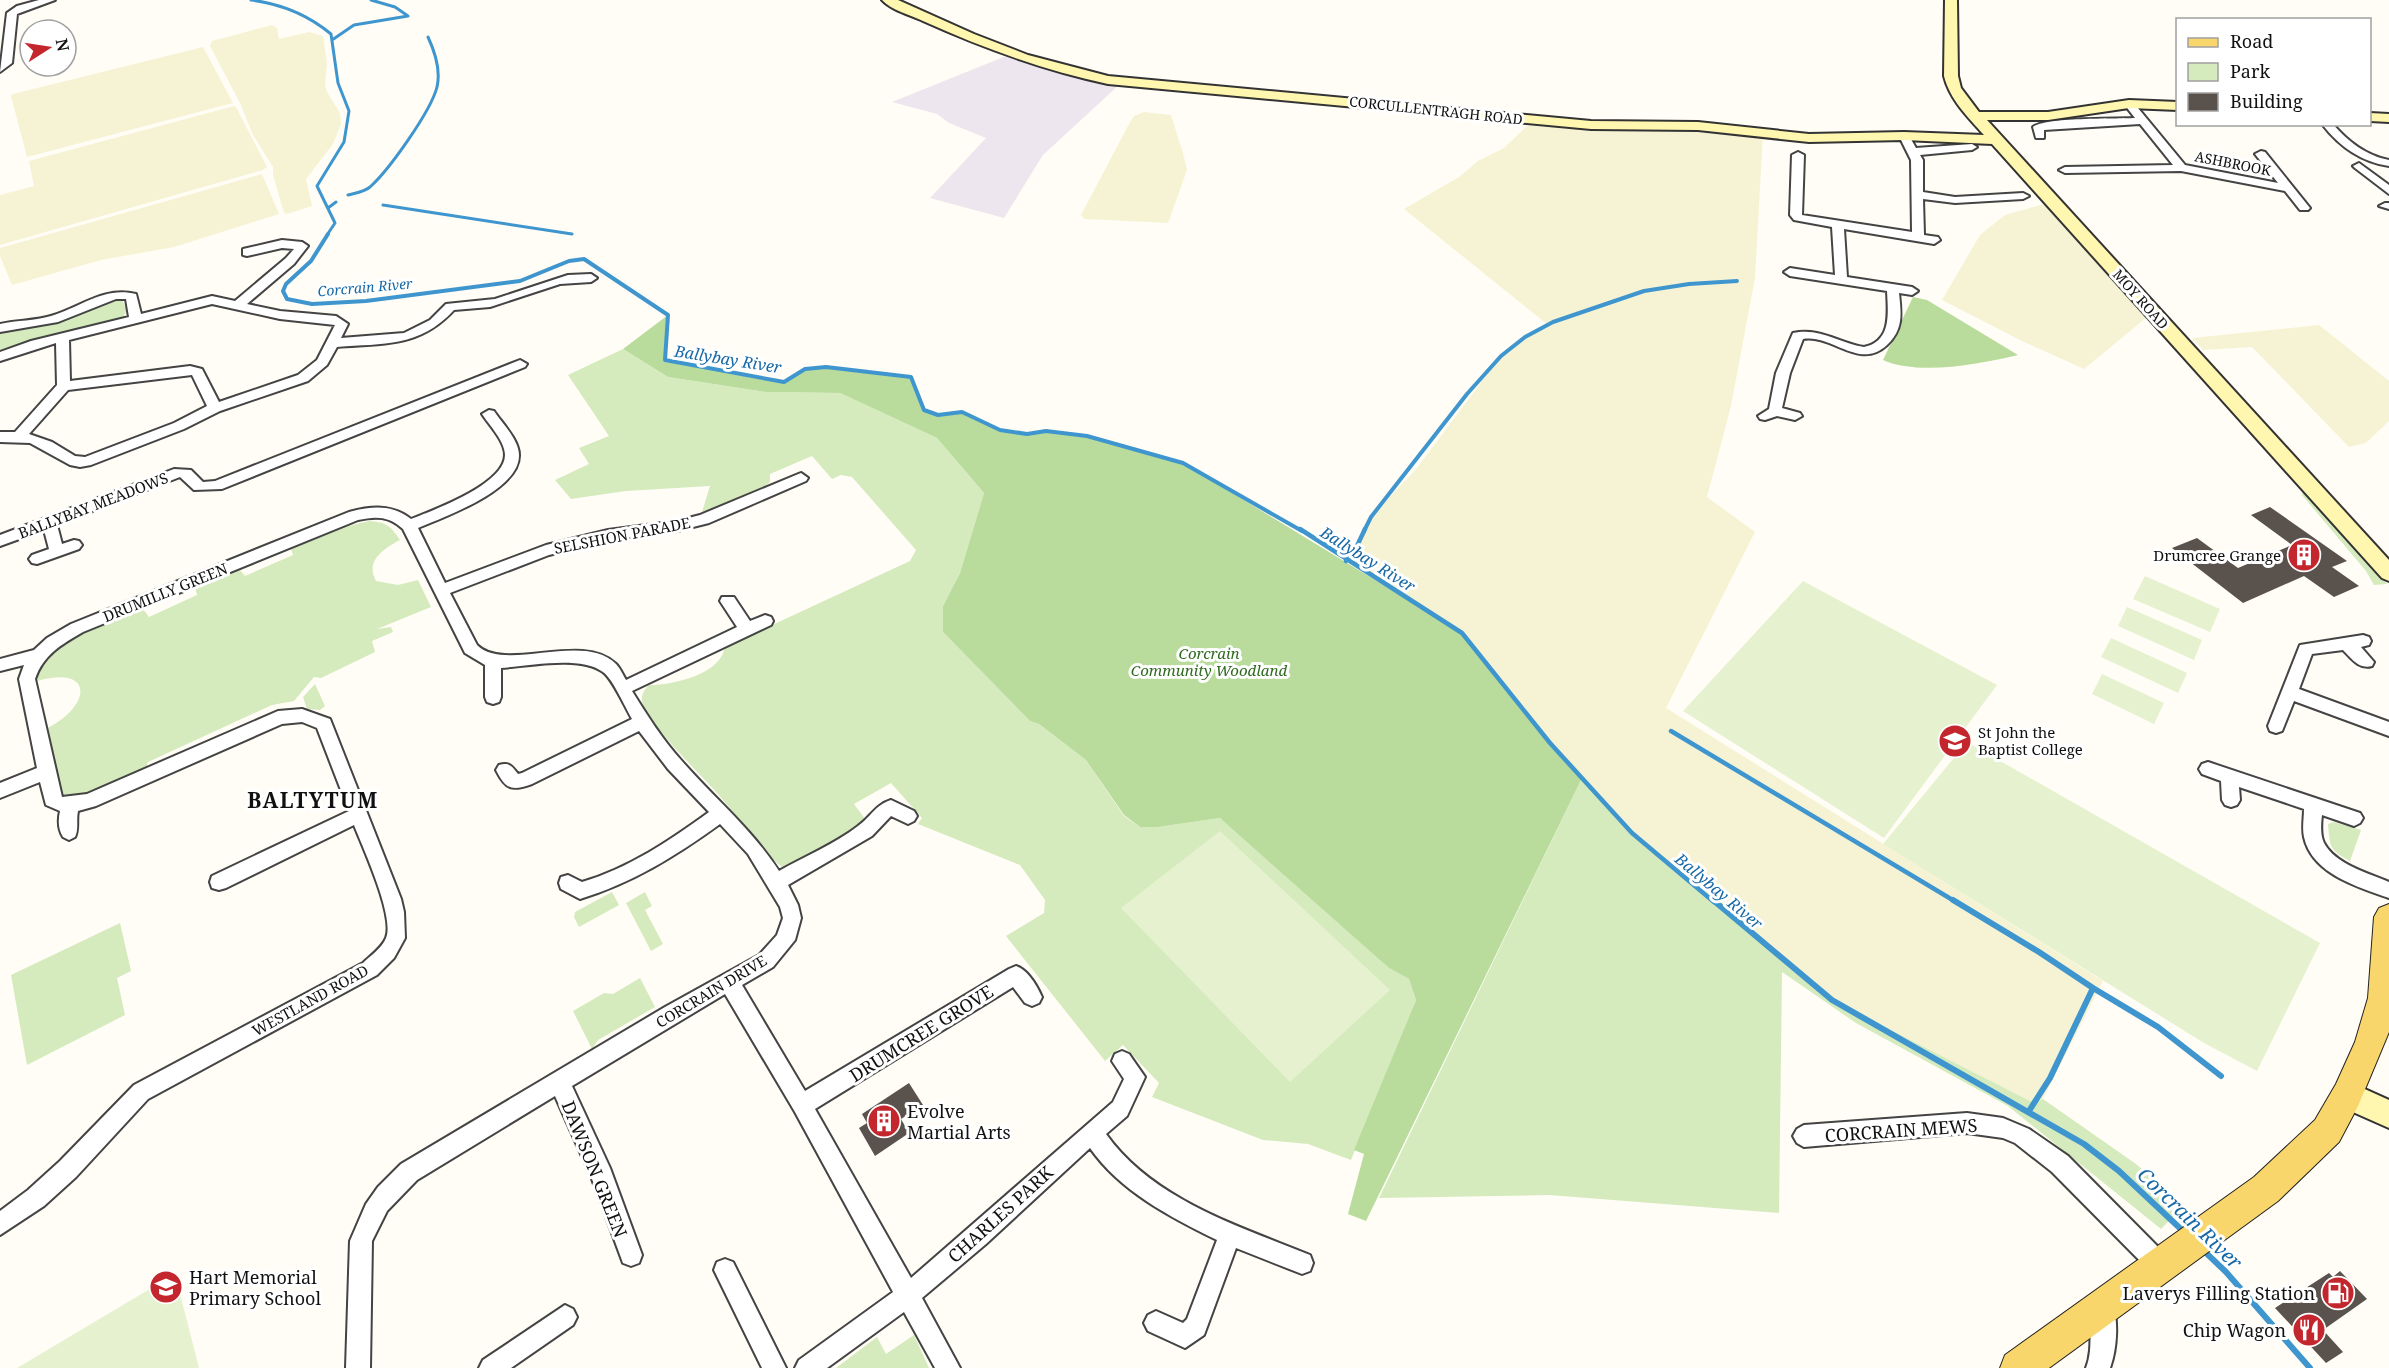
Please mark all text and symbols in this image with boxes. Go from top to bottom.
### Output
north arrow [18,18,78,78]
legend [2176,18,2371,126]
text: Road [2230,29,2273,53]
text: N [51,36,75,54]
text: Park [2230,59,2270,83]
text: Building [2230,89,2303,113]
street label: CORCULLENTRAGH ROAD [1348,91,1524,129]
street label: ASHBROOK [2193,146,2273,180]
street label: MOY ROAD [2109,265,2173,333]
water label: Corcrain River [317,273,414,301]
water label: Ballybay River [672,340,784,378]
street label: BALLYBAY MEADOWS [15,467,171,543]
street label: SELSHION PARADE [552,512,692,558]
water label: Ballybay River [1316,521,1420,597]
building icon: Drumcree Grange [2286,537,2322,573]
place label: Drumcree Grange [2153,545,2281,565]
street label: DRUMILLY GREEN [100,558,231,626]
park label: Corcrain Community Woodland [1131,643,1287,680]
place label: St John the Baptist College [1978,722,2083,759]
school or university icon: St John the Baptist College [1937,723,1973,759]
district label: BALTYTUM [247,786,379,814]
water label: Ballybay River [1670,847,1768,934]
street label: CORCRAIN DRIVE [652,950,770,1032]
street label: WESTLAND ROAD [248,960,372,1040]
street label: DRUMCREE GROVE [845,979,997,1087]
street label: DAWSON GREEN [557,1097,633,1241]
place label: Evolve Martial Arts [907,1099,1011,1144]
building icon: Evolve Martial Arts [866,1103,902,1139]
street label: CORCRAIN MEWS [1824,1113,1978,1147]
street label: CHARLES PARK [942,1160,1058,1268]
water label: Corcrain River [2132,1161,2249,1275]
place label: Hart Memorial Primary School [189,1265,321,1310]
school or university icon: Hart Memorial Primary School [148,1269,184,1305]
fuel station icon: Laverys Filling Station [2320,1275,2356,1311]
place label: Laverys Filling Station [2123,1281,2315,1305]
restaurant icon: Chip Wagon [2291,1312,2327,1348]
place label: Chip Wagon [2183,1318,2286,1342]

